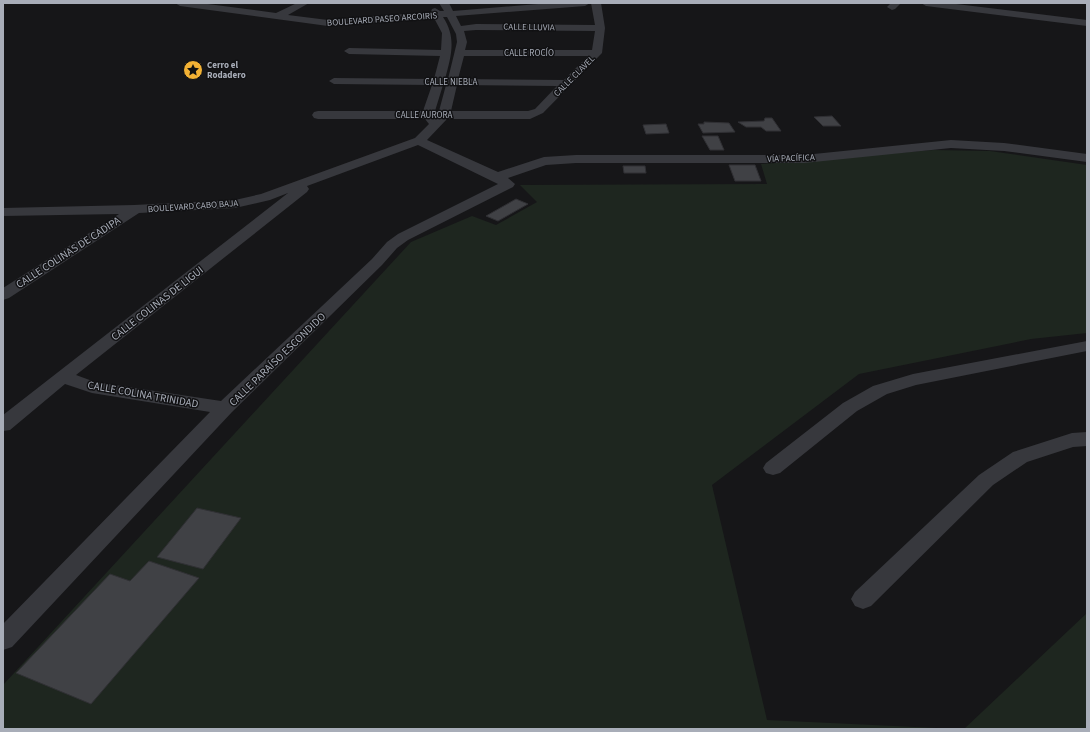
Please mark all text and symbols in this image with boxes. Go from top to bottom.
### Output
street label: BOULEVARD PASEO ARCOIRIS [326,9,438,30]
street label: CALLE LLUVIA [503,21,555,34]
street label: CALLE ROCÍO [504,47,554,60]
street label: CALLE CLAVEL [551,52,598,100]
place icon: Cerro el Rodadero [182,59,204,81]
place label: Cerro el Rodadero [207,59,246,82]
street label: CALLE NIEBLA [425,76,478,89]
street label: CALLE AURORA [396,109,453,122]
street label: VÍA PACÍFICA [767,151,815,166]
street label: BOULEVARD CABO BAJA [147,197,239,216]
street label: CALLE COLINAS DE CADIPA [13,213,124,292]
street label: CALLE COLINAS DE LIGUI [108,263,207,344]
street label: CALLE PARAÍSO ESCONDIDO [226,309,329,410]
street label: CALLE COLINA TRINIDAD [86,377,200,412]

